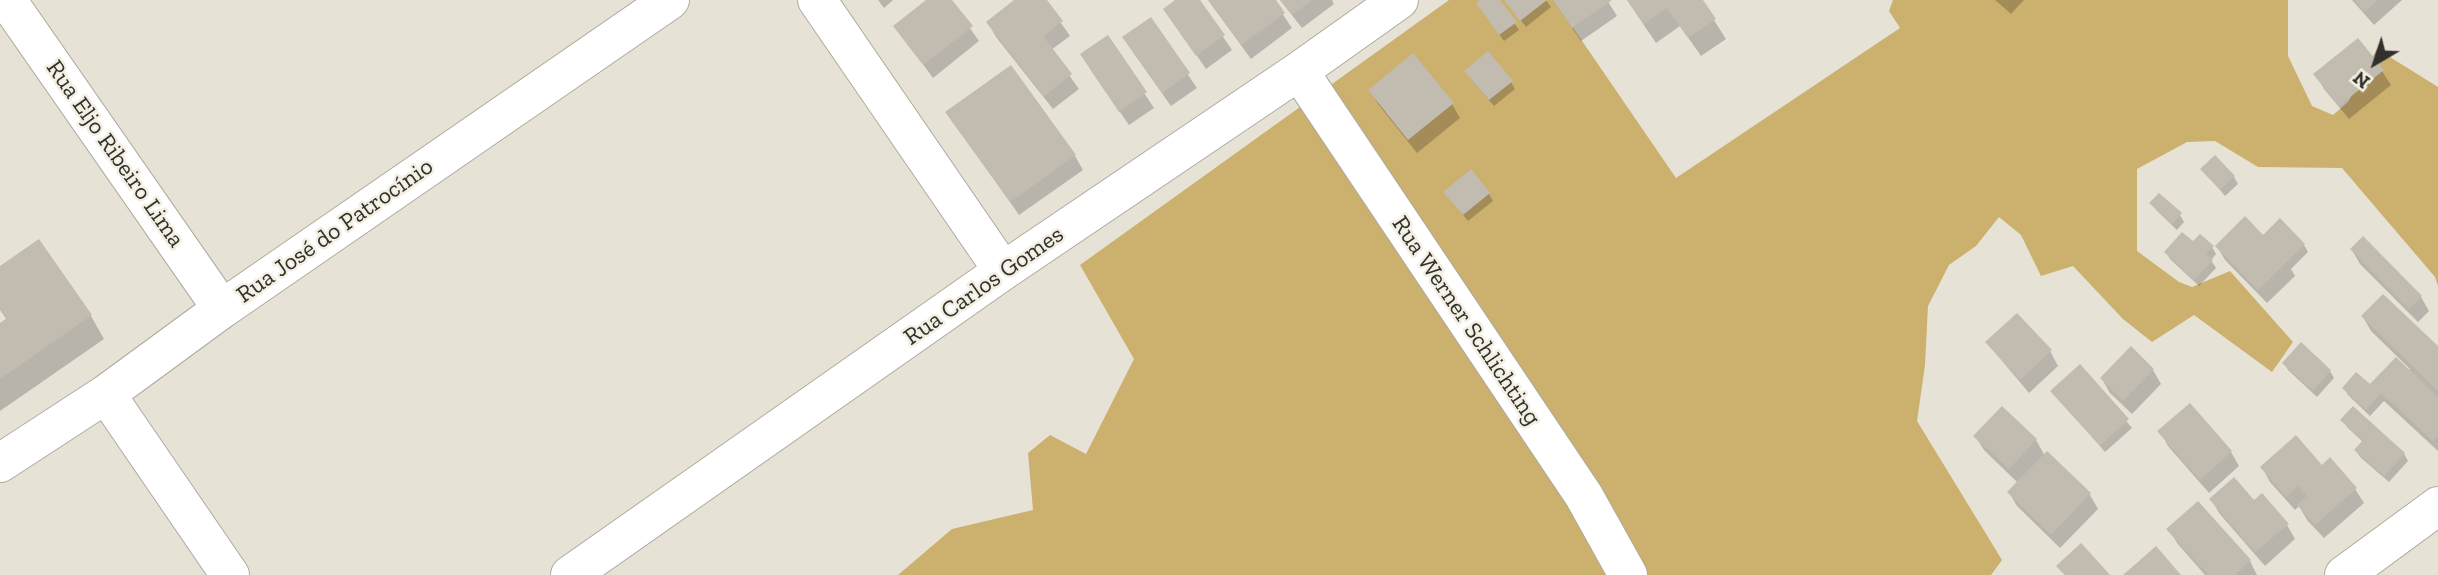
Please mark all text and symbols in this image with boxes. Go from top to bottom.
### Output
north arrow [2340,28,2410,98]
street label: Rua Eljo Ribeiro Lima [40,55,190,253]
text: N [2349,66,2374,93]
street label: Rua José do Patrocínio [231,152,439,310]
street label: Rua Werner Schlichting [1385,211,1547,431]
street label: Rua Carlos Gomes [899,220,1069,352]

